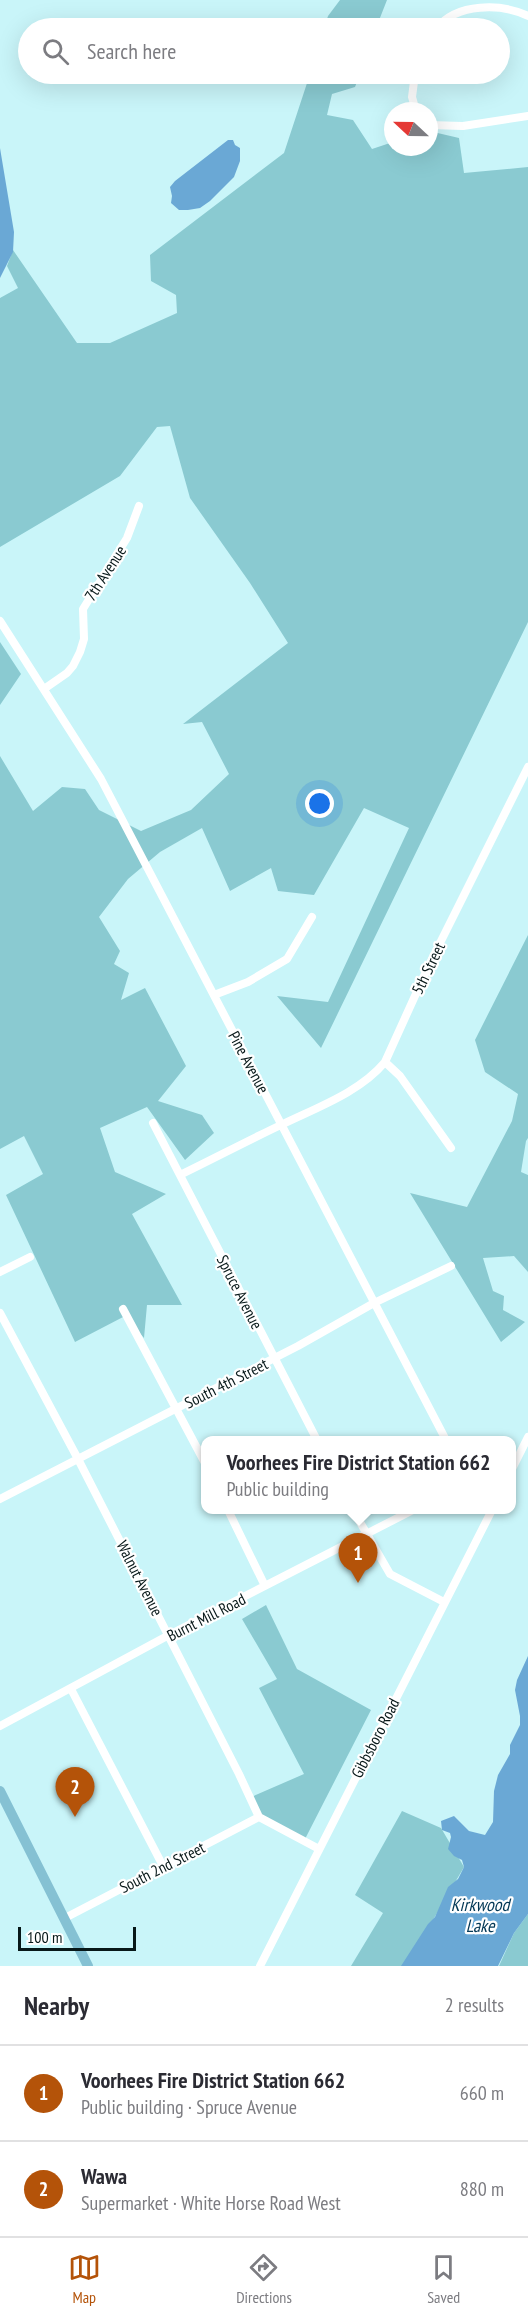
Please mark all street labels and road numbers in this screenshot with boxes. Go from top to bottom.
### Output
street label: 7th Avenue [80,542,130,604]
street label: 5th Street [407,938,449,997]
street label: Pine Avenue [224,1027,274,1097]
street label: Spruce Avenue [213,1252,267,1332]
street label: South 4th Street [181,1353,271,1412]
street label: Walnut Avenue [112,1537,168,1619]
street label: Burnt Mill Road [163,1589,249,1645]
street label: Gibbsboro Road [346,1695,404,1781]
street label: South 2nd Street [116,1837,209,1897]

